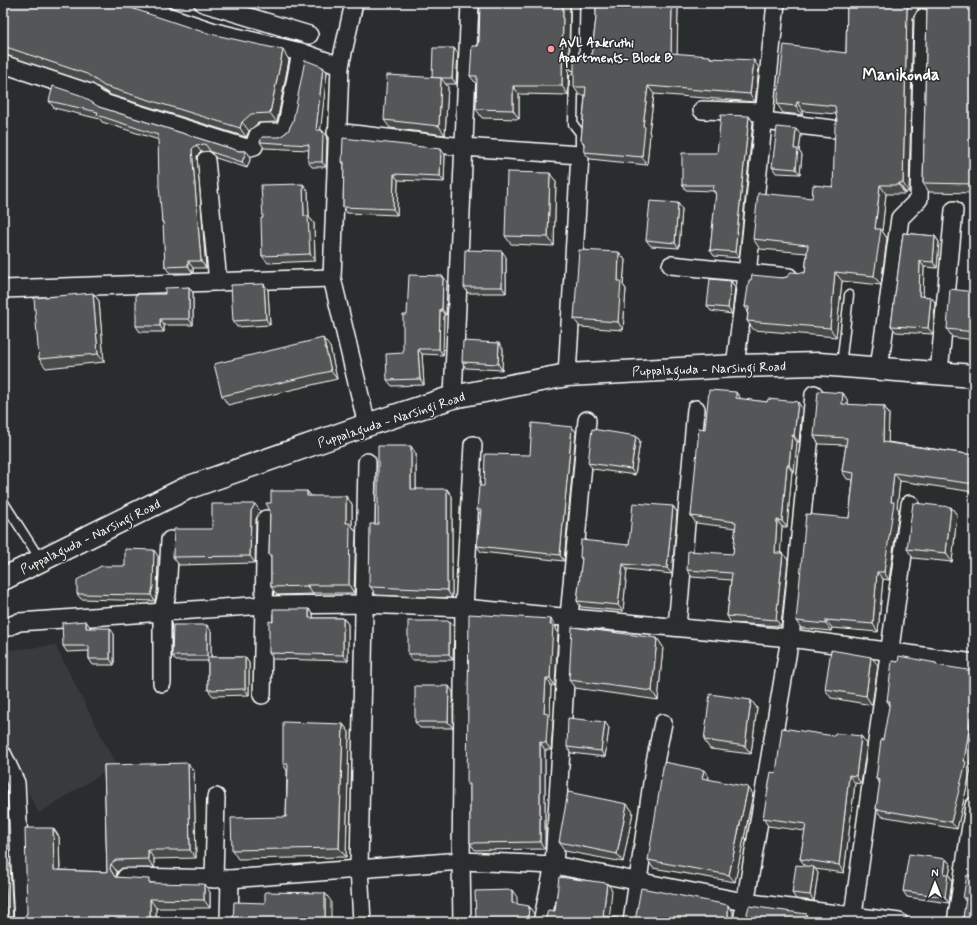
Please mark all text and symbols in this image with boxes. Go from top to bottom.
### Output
place label: AVL Aakruthi Apartments- Block B [559,35,673,68]
marker: AVL Aakruthi Apartments- Block B [546,44,556,54]
district label: Manikonda [862,64,940,86]
street label: Puppalaguda - Narsingi Road [632,358,786,383]
street label: Puppalaguda - Narsingi Road [316,389,468,454]
street label: Puppalaguda - Narsingi Road [18,496,165,581]
north arrow [915,863,955,903]
text: N [931,867,939,881]

